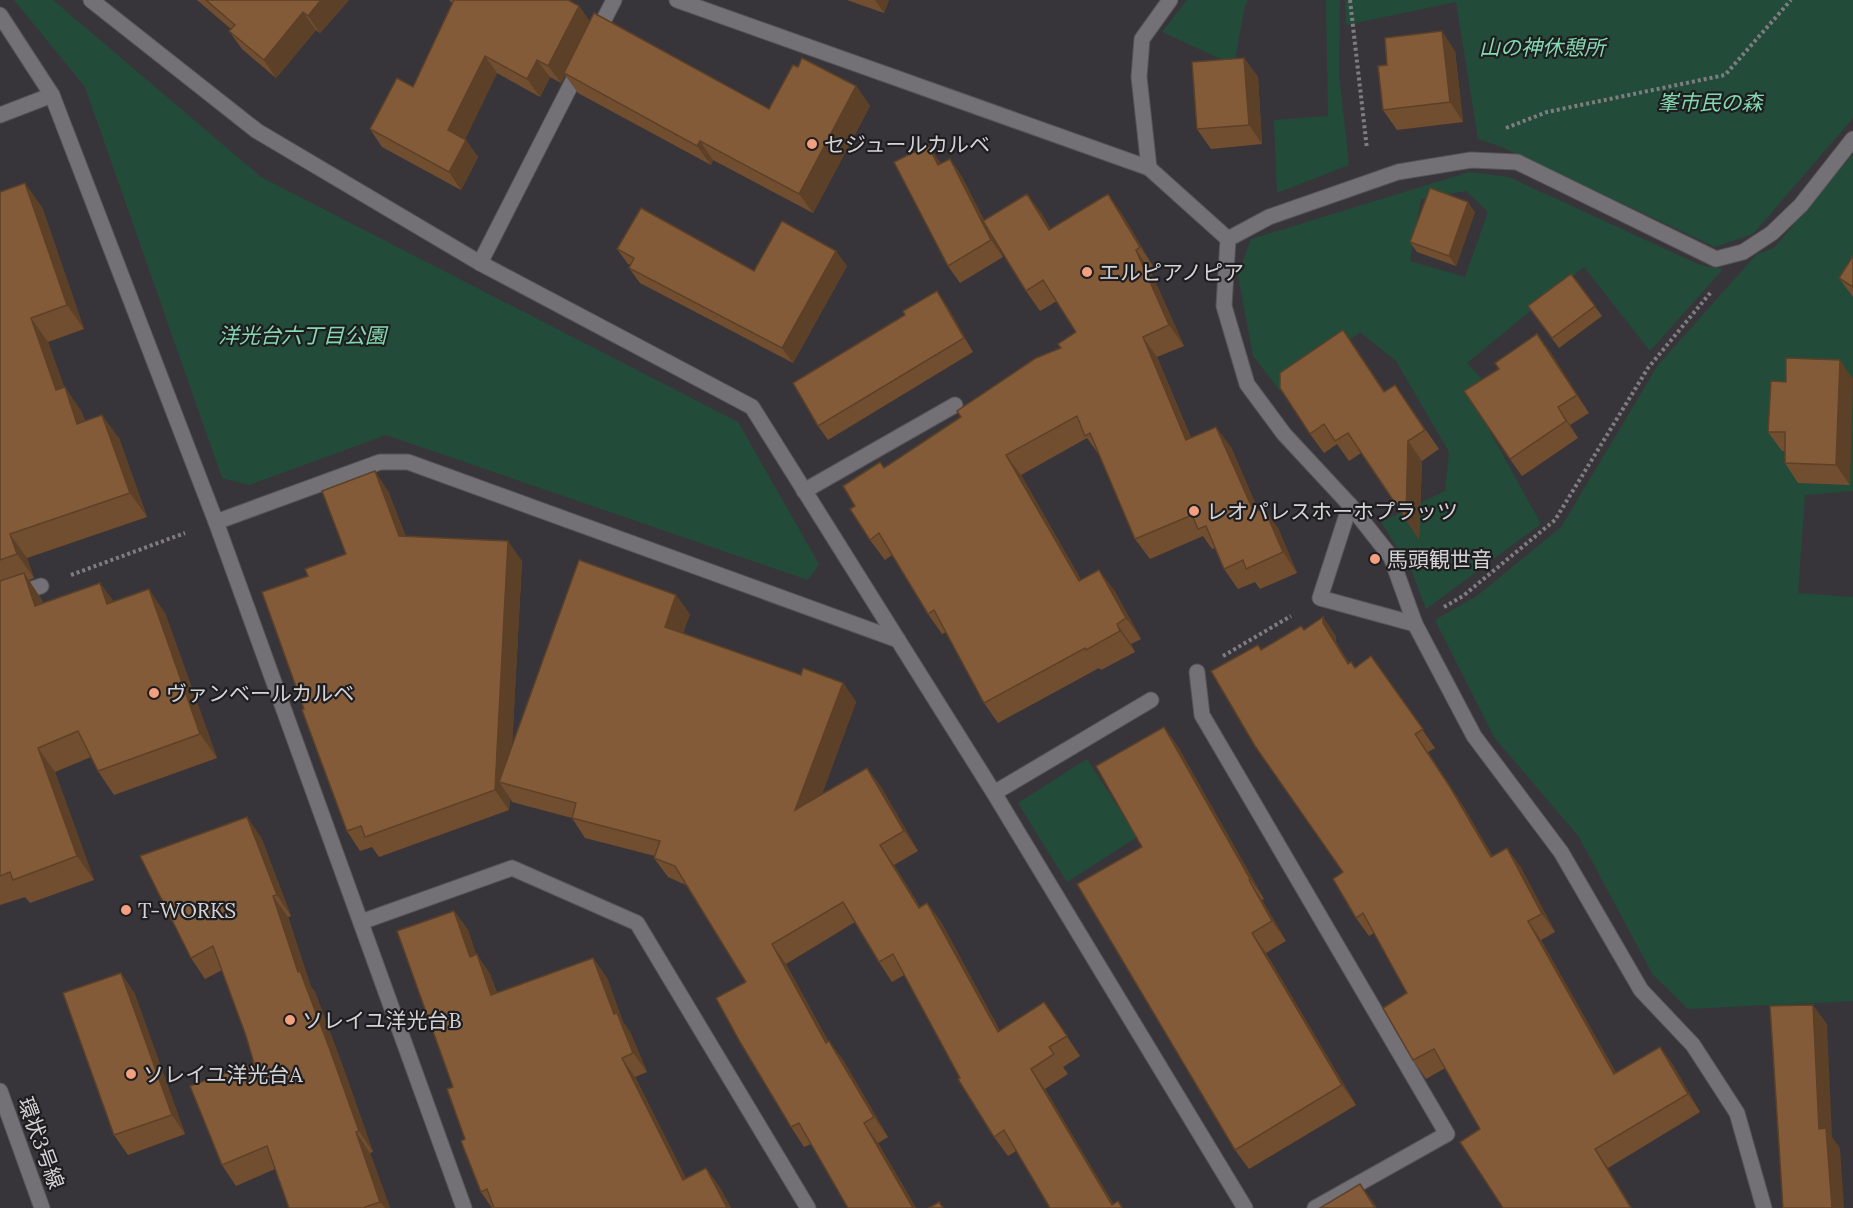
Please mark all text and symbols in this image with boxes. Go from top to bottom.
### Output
park label: 山の神休憩所 [1479,34,1608,61]
park label: 峯市民の森 [1658,89,1764,116]
place label: セジュールカルベ [824,131,990,158]
marker: セジュールカルベ [805,137,819,151]
place label: エルピアノピア [1099,259,1244,286]
marker: エルピアノピア [1080,265,1094,279]
park label: 洋光台六丁目公園 [218,322,389,349]
place label: レオパレスホーホプラッツ [1206,498,1458,525]
marker: レオパレスホーホプラッツ [1187,504,1201,518]
place label: 馬頭観世音 [1387,546,1492,573]
marker: 馬頭観世音 [1368,552,1382,566]
place label: ヴァンベールカルベ [166,680,354,707]
marker: ヴァンベールカルベ [147,686,161,700]
place label: T-WORKS [138,897,236,924]
marker: T-WORKS [119,903,133,917]
place label: ソレイユ洋光台B [302,1007,462,1034]
marker: ソレイユ洋光台B [283,1013,297,1027]
place label: ソレイユ洋光台A [143,1061,304,1088]
marker: ソレイユ洋光台A [124,1067,138,1081]
street label: 環状3号線 [12,1093,70,1193]

